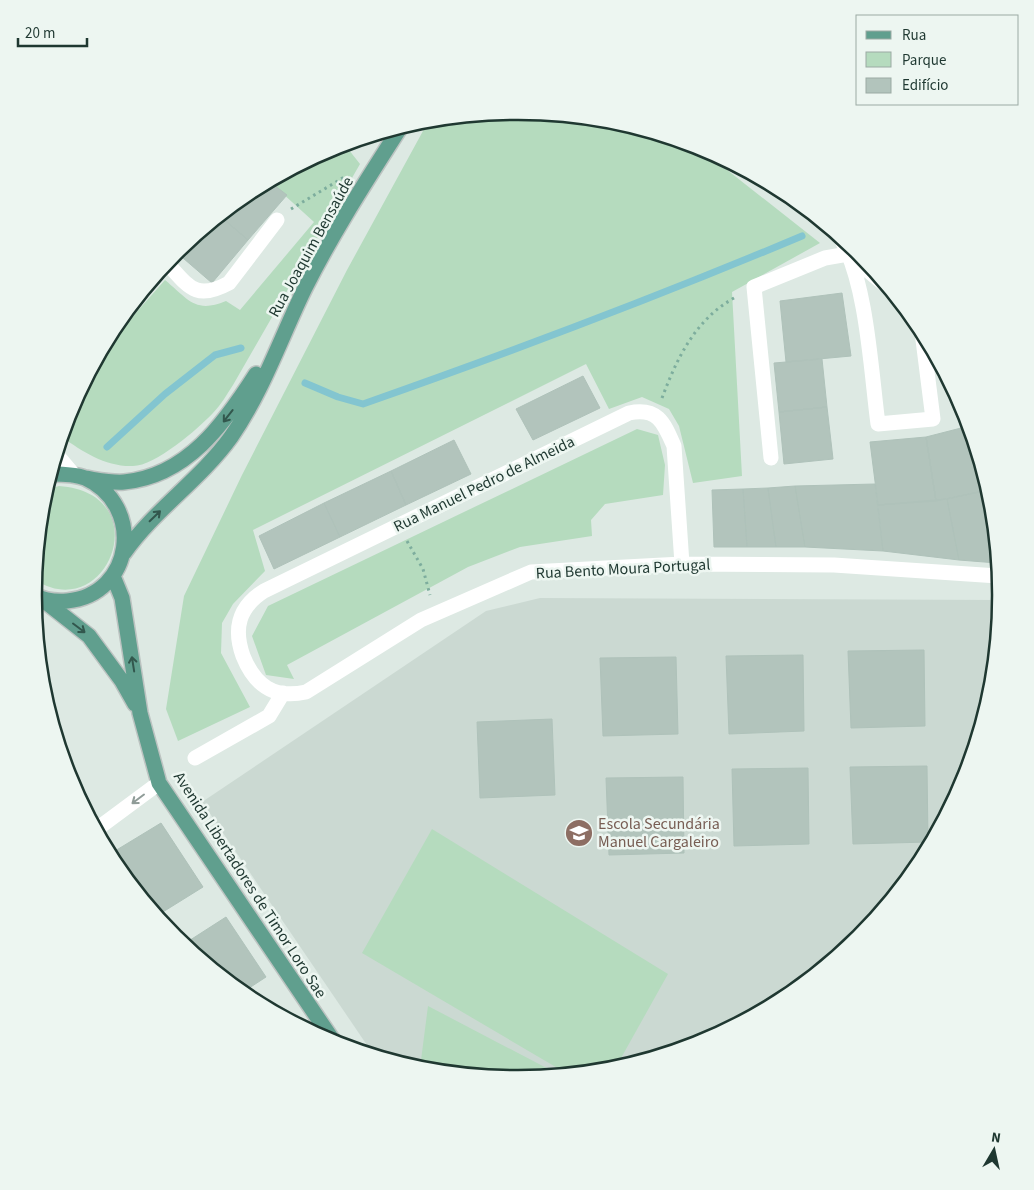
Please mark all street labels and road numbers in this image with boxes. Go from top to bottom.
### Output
street label: Rua Joaquim Bensaúde [263,173,359,321]
street label: Rua Manuel Pedro de Almeida [390,430,578,538]
street label: Rua Bento Moura Portugal [535,553,711,585]
street label: Avenida Libertadores de Timor Loro Sae [168,767,332,1003]

